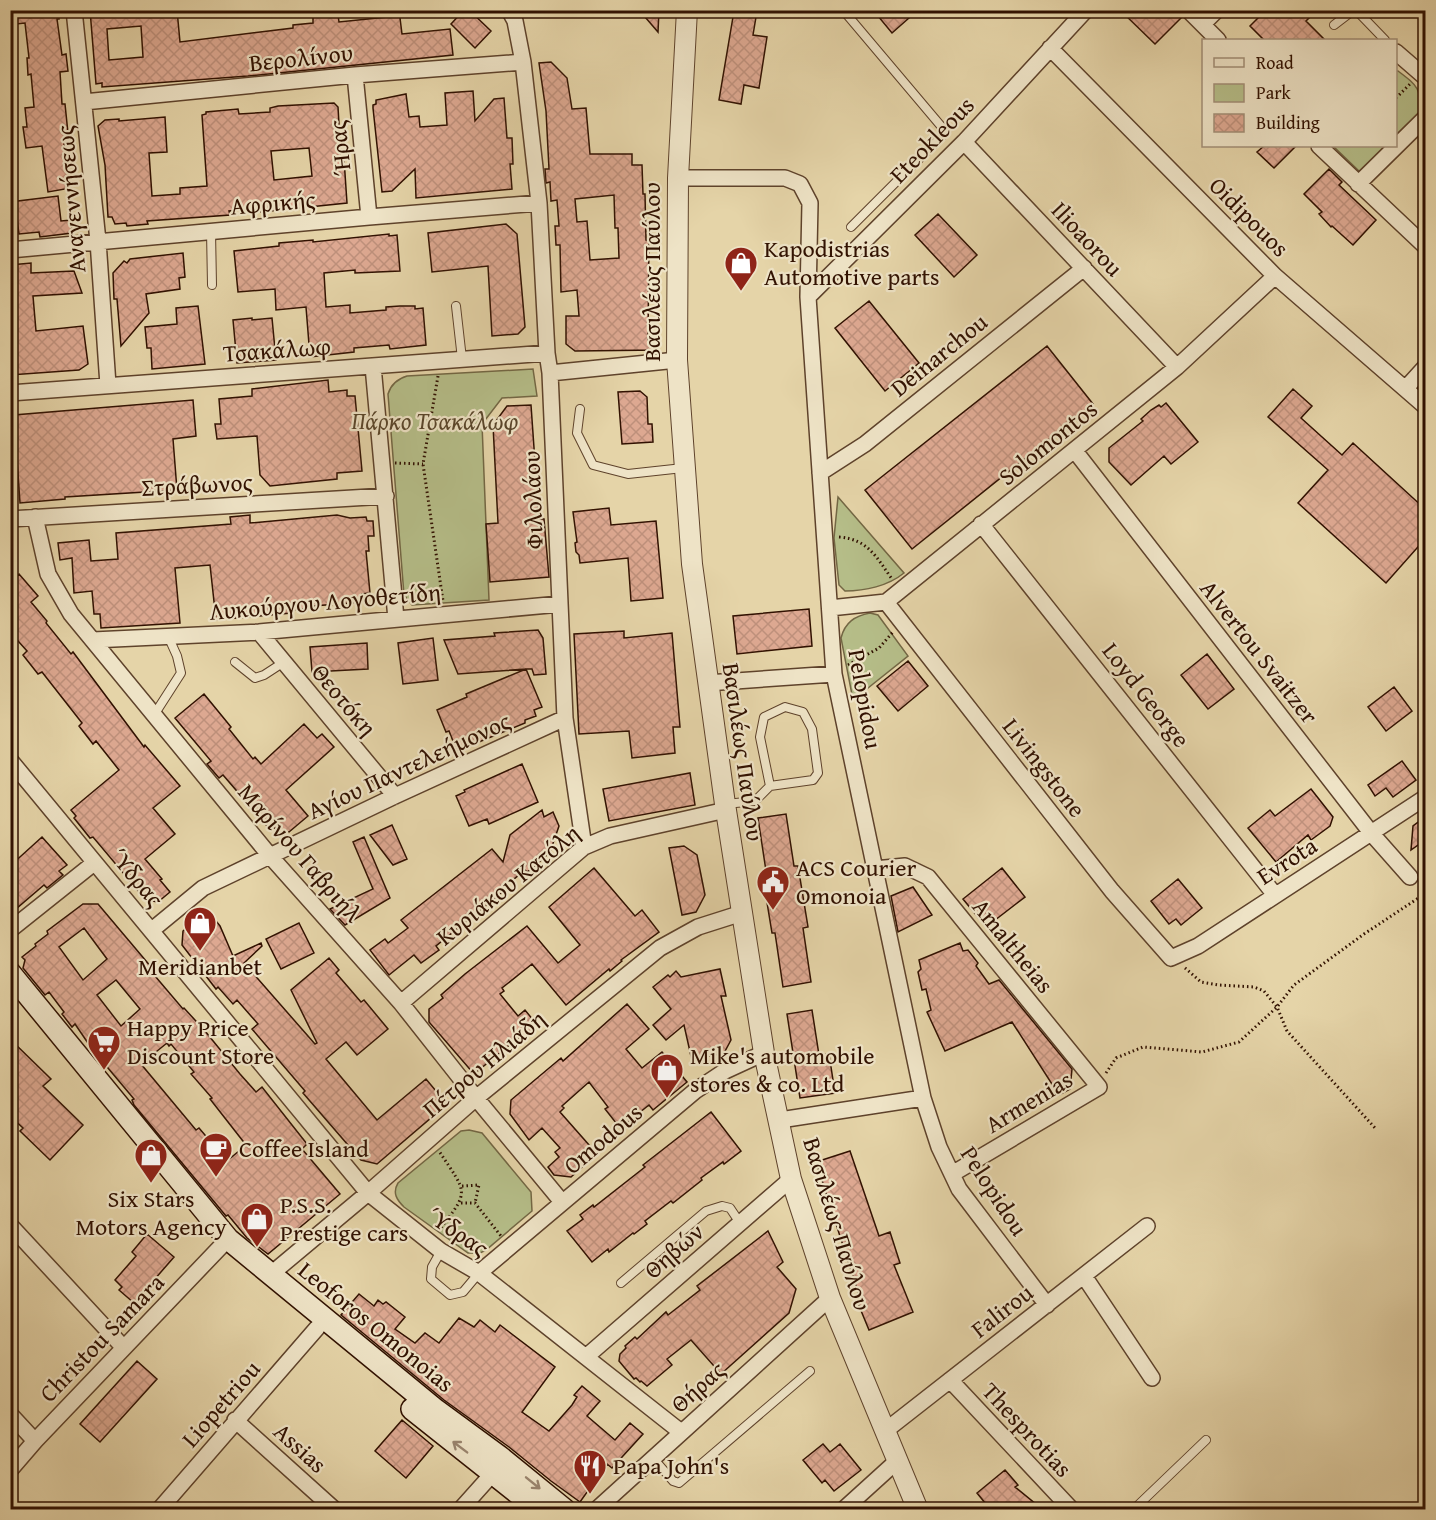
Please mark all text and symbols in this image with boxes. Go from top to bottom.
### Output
street label: Βερολίνου [247,35,355,80]
legend [1202,39,1397,147]
text: Road [1256,49,1294,76]
text: Park [1256,79,1292,106]
street label: Eteokleous [881,88,982,191]
text: Building [1256,109,1320,136]
street label: Ήρας [319,118,360,178]
street label: Αναγεννήσεως [47,124,94,274]
street label: Oidipouos [1201,169,1297,265]
street label: Αφρικής [229,181,317,224]
street label: Βασιλέως Παύλου [634,182,669,362]
street label: Ilioaorou [1043,193,1131,284]
place label: Kapodistrias Automotive parts [764,231,939,294]
shop icon: Kapodistrias Automotive parts [723,245,759,292]
street label: Deinarchou [883,305,995,405]
street label: Τσακάλωφ [222,328,332,371]
street label: Solomontos [991,392,1105,494]
park label: Πάρκο Τσακάλωφ [351,403,518,438]
street label: Φιλολάου [513,450,552,550]
street label: Στράβωνος [140,464,254,505]
street label: Alvertou Svaitzer [1192,572,1327,731]
street label: Λυκούργου Λογοθετίδη [208,574,442,629]
street label: Loyd George [1094,635,1199,755]
street label: Pelopidou [839,646,891,752]
street label: Θεοτόκη [304,656,385,744]
street label: Βασιλέως Παύλου [714,661,773,843]
street label: Αγίου Παντελεήμονος [302,703,516,828]
street label: Livingstone [994,711,1094,825]
street label: Μαρίνου Γαβριήλ [230,775,371,931]
street label: Κυριάκου Κατόλη [428,816,587,954]
street label: Evrota [1250,828,1324,893]
street label: Ύδρας [102,841,172,915]
place label: ACS Courier Omonoia [796,850,916,913]
public building icon: ACS Courier Omonoia [755,864,791,911]
street label: Amaltheias [964,891,1063,1001]
shop icon: Meridianbet [182,905,218,952]
place label: Meridianbet [138,949,263,984]
street label: Πέτρου Ηλιάδη [414,1002,553,1126]
place label: Happy Price Discount Store [127,1010,274,1073]
supermarket icon: Happy Price Discount Store [86,1024,122,1071]
place label: Mike's automobile stores & co. Ltd [690,1038,874,1101]
shop icon: Mike's automobile stores & co. Ltd [649,1052,685,1099]
street label: Armenias [978,1062,1079,1141]
street label: Omodous [555,1095,650,1182]
cafe icon: Coffee Island [198,1131,234,1178]
place label: Coffee Island [239,1131,369,1166]
street label: Βασιλέως Παύλου [794,1133,880,1315]
shop icon: Six Stars Motors Agency [133,1137,169,1184]
street label: Pelopidou [952,1139,1037,1243]
place label: Six Stars Motors Agency [75,1181,227,1244]
place label: P.S.S. Prestige cars [280,1187,408,1250]
street label: Ύδρας [421,1198,496,1265]
shop icon: P.S.S. Prestige cars [239,1201,275,1248]
street label: Θηβών [636,1215,711,1287]
street label: Leoforos Omonoias [291,1253,462,1400]
street label: Christou Samara [31,1265,173,1410]
street label: Falirou [963,1275,1040,1346]
street label: Liopetriou [173,1352,268,1455]
street label: Θήρας [663,1353,733,1421]
street label: Thesprotias [974,1374,1081,1485]
street label: Assias [266,1414,335,1481]
one-way arrow [452,1440,468,1453]
restaurant icon: Papa John's [572,1448,608,1495]
place label: Papa John's [613,1448,729,1483]
one-way arrow [524,1477,540,1490]

